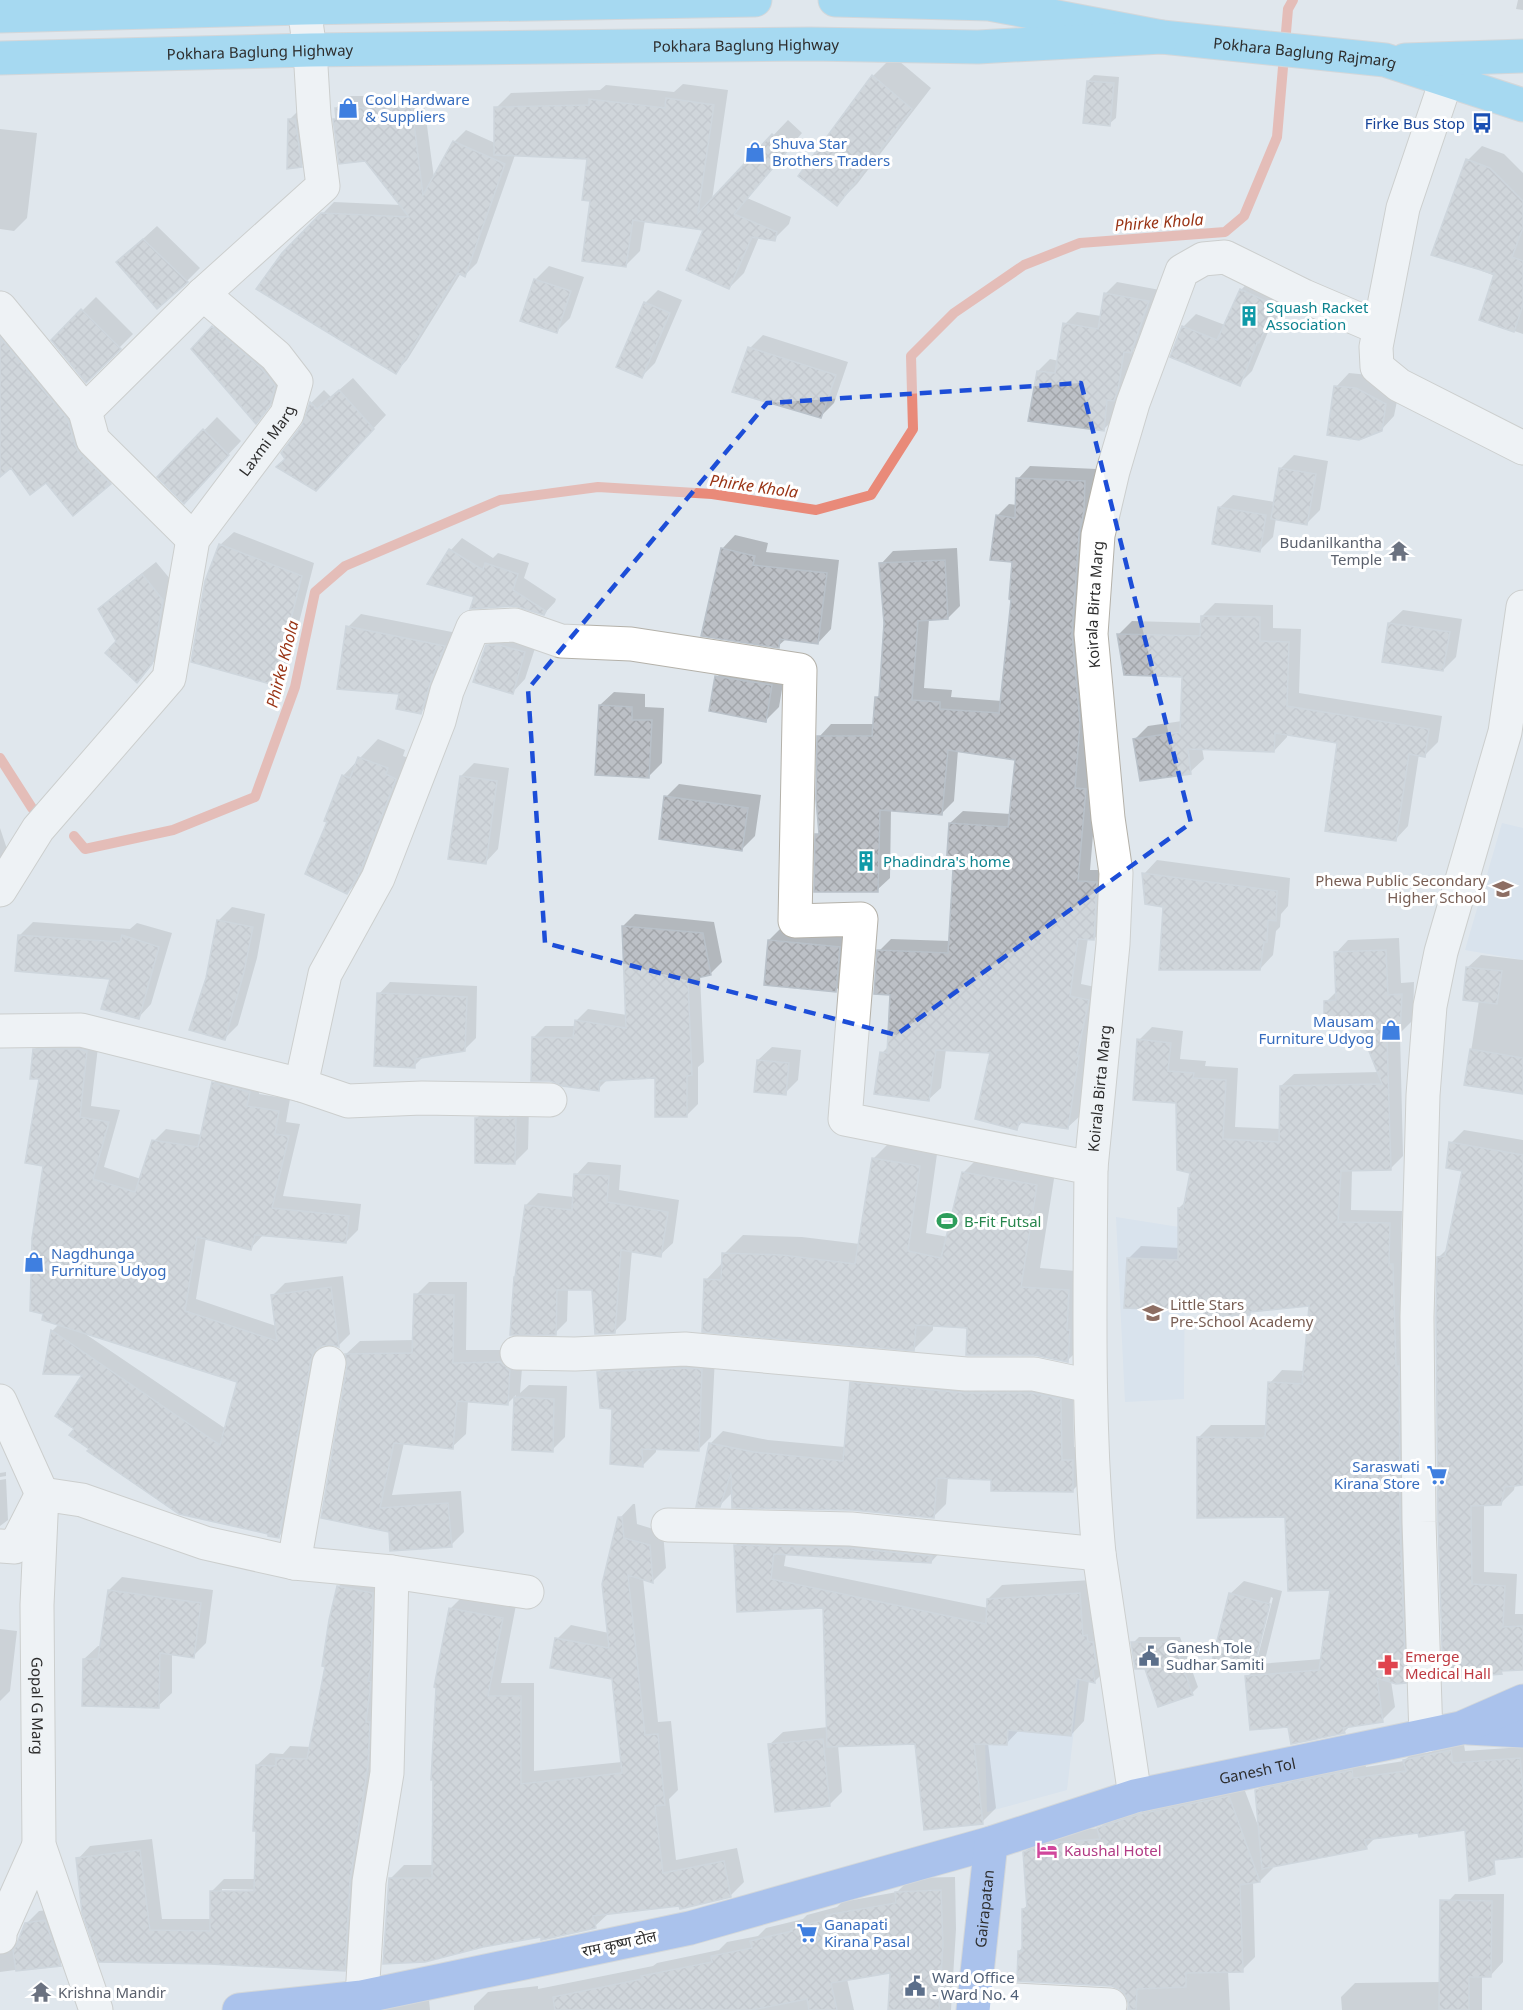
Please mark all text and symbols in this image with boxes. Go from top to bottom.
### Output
street label: Pokhara Baglung Rajmarg [1212,32,1399,73]
street label: Pokhara Baglung Highway [653,34,840,56]
street label: Pokhara Baglung Highway [166,39,354,64]
place label: Cool Hardware & Suppliers [365,89,470,126]
shop icon: Cool Hardware & Suppliers [336,96,360,120]
bus stop icon: Firke Bus Stop [1470,111,1494,135]
place label: Firke Bus Stop [1365,113,1465,133]
place label: Shuva Star Brothers Traders [772,133,890,170]
shop icon: Shuva Star Brothers Traders [743,140,767,164]
water label: Phirke Khola [1114,208,1204,236]
place label: Squash Racket Association [1266,297,1369,334]
building icon: Squash Racket Association [1237,304,1261,328]
street label: Laxmi Marg [234,403,299,480]
water label: Phirke Khola [708,469,800,503]
place label: Budanilkantha Temple [1280,532,1382,569]
temple icon: Budanilkantha Temple [1387,539,1411,563]
street label: Koirala Birta Marg [1081,540,1108,669]
water label: Phirke Khola [261,618,303,710]
building icon: Phadindra's home [854,849,878,873]
place label: Phadindra's home [883,851,1010,871]
place label: Phewa Public Secondary Higher School [1315,870,1486,907]
school or university icon: Phewa Public Secondary Higher School [1491,877,1515,901]
place label: Mausam Furniture Udyog [1259,1011,1374,1048]
shop icon: Mausam Furniture Udyog [1379,1018,1403,1042]
street label: Koirala Birta Marg [1083,1024,1115,1153]
sports icon: B-Fit Futsal [935,1209,959,1233]
place label: B-Fit Futsal [964,1211,1042,1231]
place label: Nagdhunga Furniture Udyog [51,1243,166,1280]
shop icon: Nagdhunga Furniture Udyog [22,1250,46,1274]
place label: Little Stars Pre-School Academy [1170,1294,1314,1331]
school or university icon: Little Stars Pre-School Academy [1141,1301,1165,1325]
place label: Saraswati Kirana Store [1334,1456,1420,1493]
supermarket icon: Saraswati Kirana Store [1425,1463,1449,1487]
place label: Ganesh Tole Sudhar Samiti [1166,1637,1264,1674]
public building icon: Ganesh Tole Sudhar Samiti [1137,1644,1161,1668]
place label: Emerge Medical Hall [1405,1646,1491,1683]
pharmacy icon: Emerge Medical Hall [1376,1653,1400,1677]
street label: Gopal G Marg [27,1657,48,1755]
street label: Ganesh Tol [1217,1753,1297,1788]
hotel icon: Kaushal Hotel [1035,1838,1059,1862]
place label: Kaushal Hotel [1064,1840,1162,1860]
street label: Gairapatan [970,1869,998,1949]
place label: Ganapati Kirana Pasal [824,1914,910,1951]
supermarket icon: Ganapati Kirana Pasal [795,1921,819,1945]
street label: राम कृष्ण टोल [580,1925,659,1962]
place label: Ward Office - Ward No. 4 [932,1967,1019,2004]
public building icon: Ward Office - Ward No. 4 [903,1974,927,1998]
temple icon: Krishna Mandir [29,1980,53,2004]
place label: Krishna Mandir [58,1982,166,2002]

